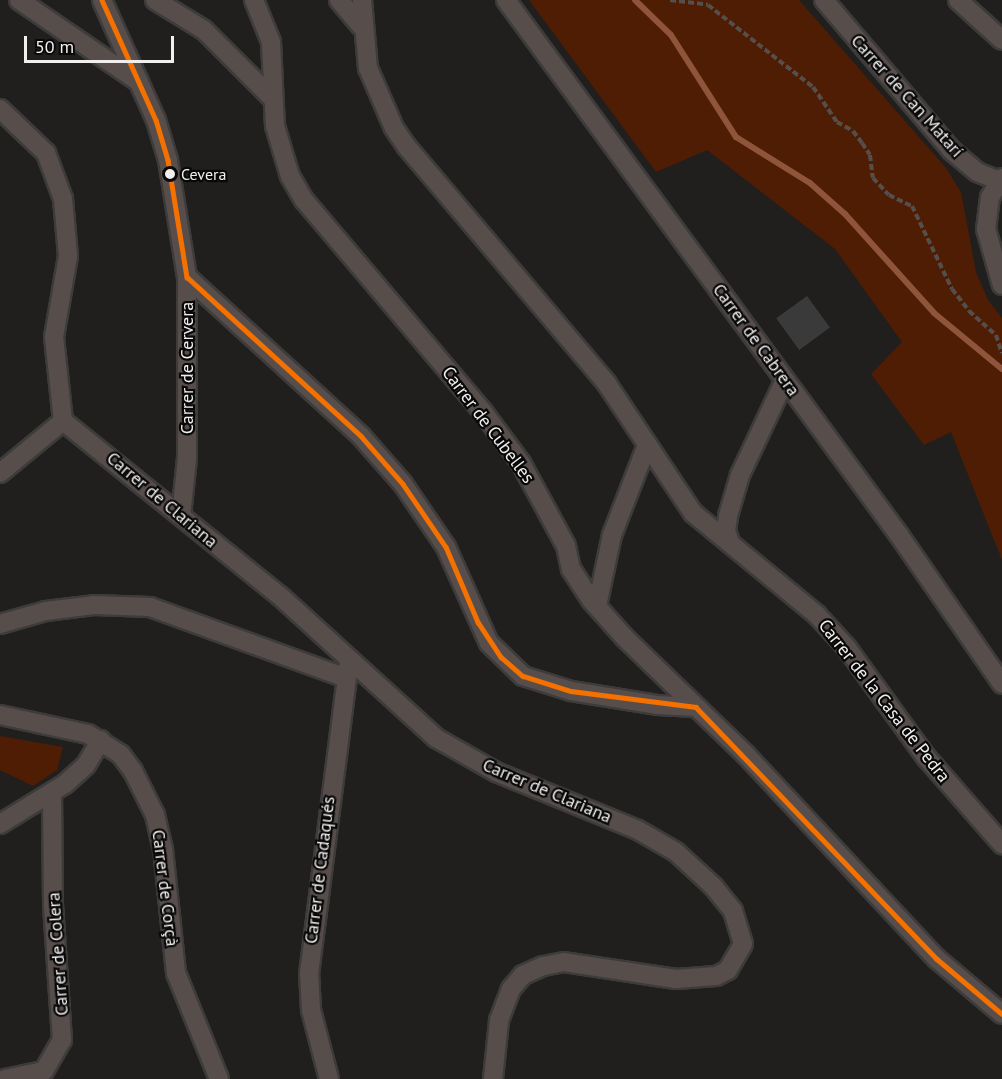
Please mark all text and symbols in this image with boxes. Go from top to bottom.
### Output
scale bar [27,24,177,62]
street label: Carrer de Can Matarí [846,30,968,162]
text: 50 m [35,35,74,58]
place label: Cevera [181,164,226,184]
marker: Cevera [164,168,176,180]
street label: Carrer de Cabrera [708,280,804,400]
street label: Carrer de Cervera [176,302,198,434]
street label: Carrer de Cubelles [437,362,539,488]
street label: Carrer de Clariana [102,447,222,553]
street label: Carrer de la Casa de Pedra [814,615,954,787]
street label: Carrer de Clariana [479,754,615,828]
street label: Carrer de Cadaqués [300,795,340,945]
street label: Carrer de Corçà [147,828,183,948]
street label: Carrer de Colera [43,892,73,1016]

